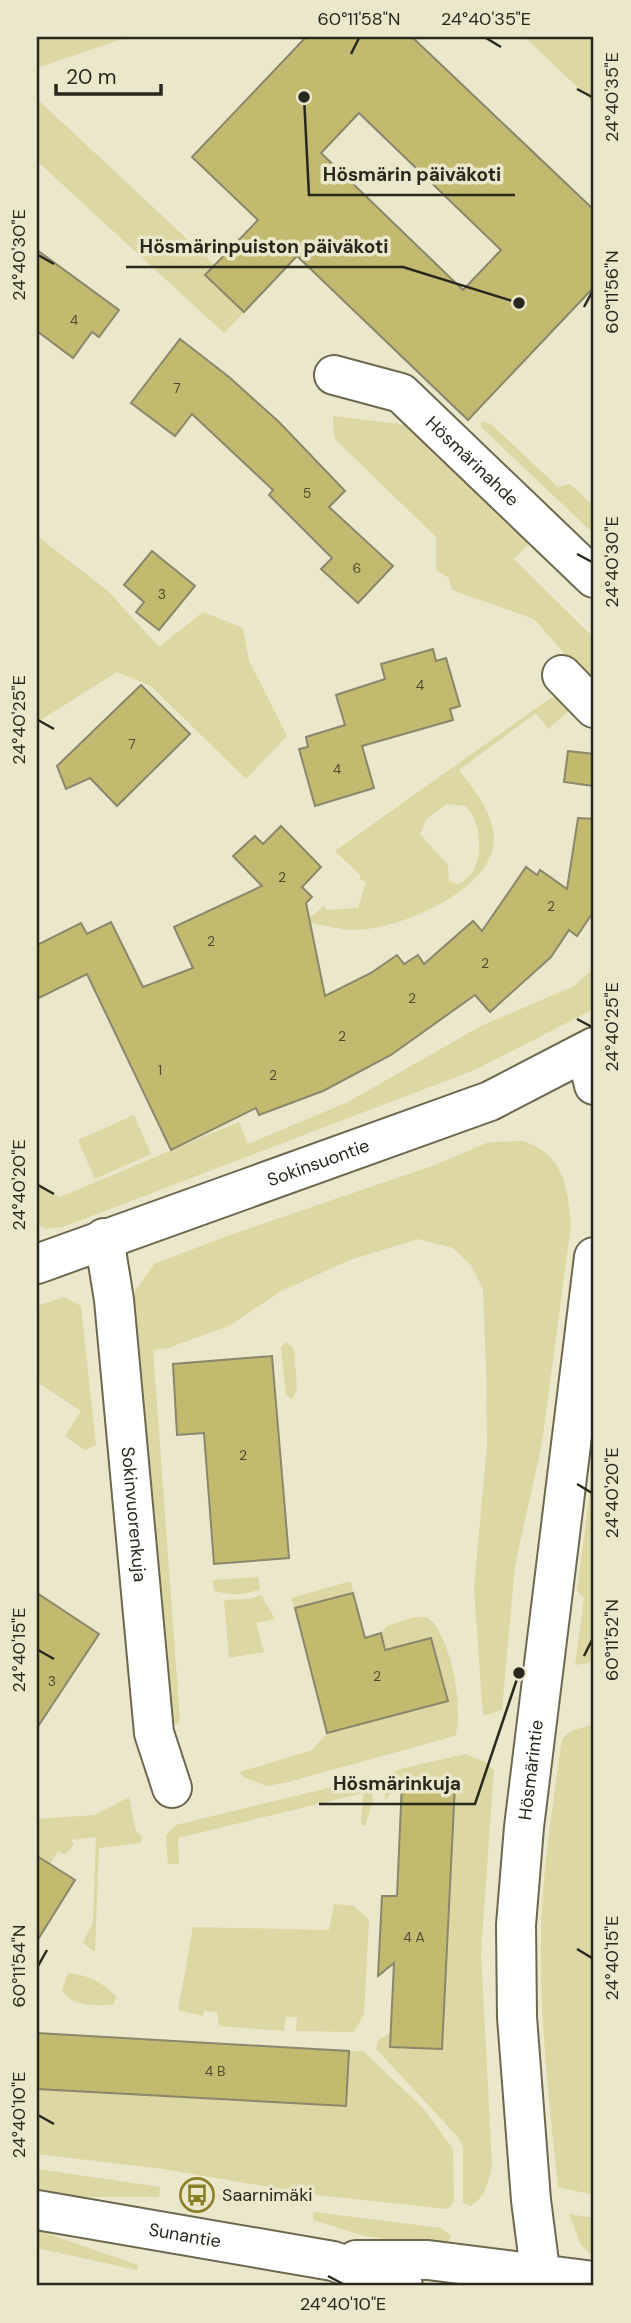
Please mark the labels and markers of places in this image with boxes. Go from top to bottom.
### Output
callout: Hösmärin päiväkoti [309,155,515,195]
callout: Hösmärinpuiston päiväkoti [126,227,403,267]
callout: Hösmärinkuja [319,1764,475,1804]
bus stop icon: Saarnimäki [178,2176,216,2214]
place label: Saarnimäki [222,2183,313,2207]

